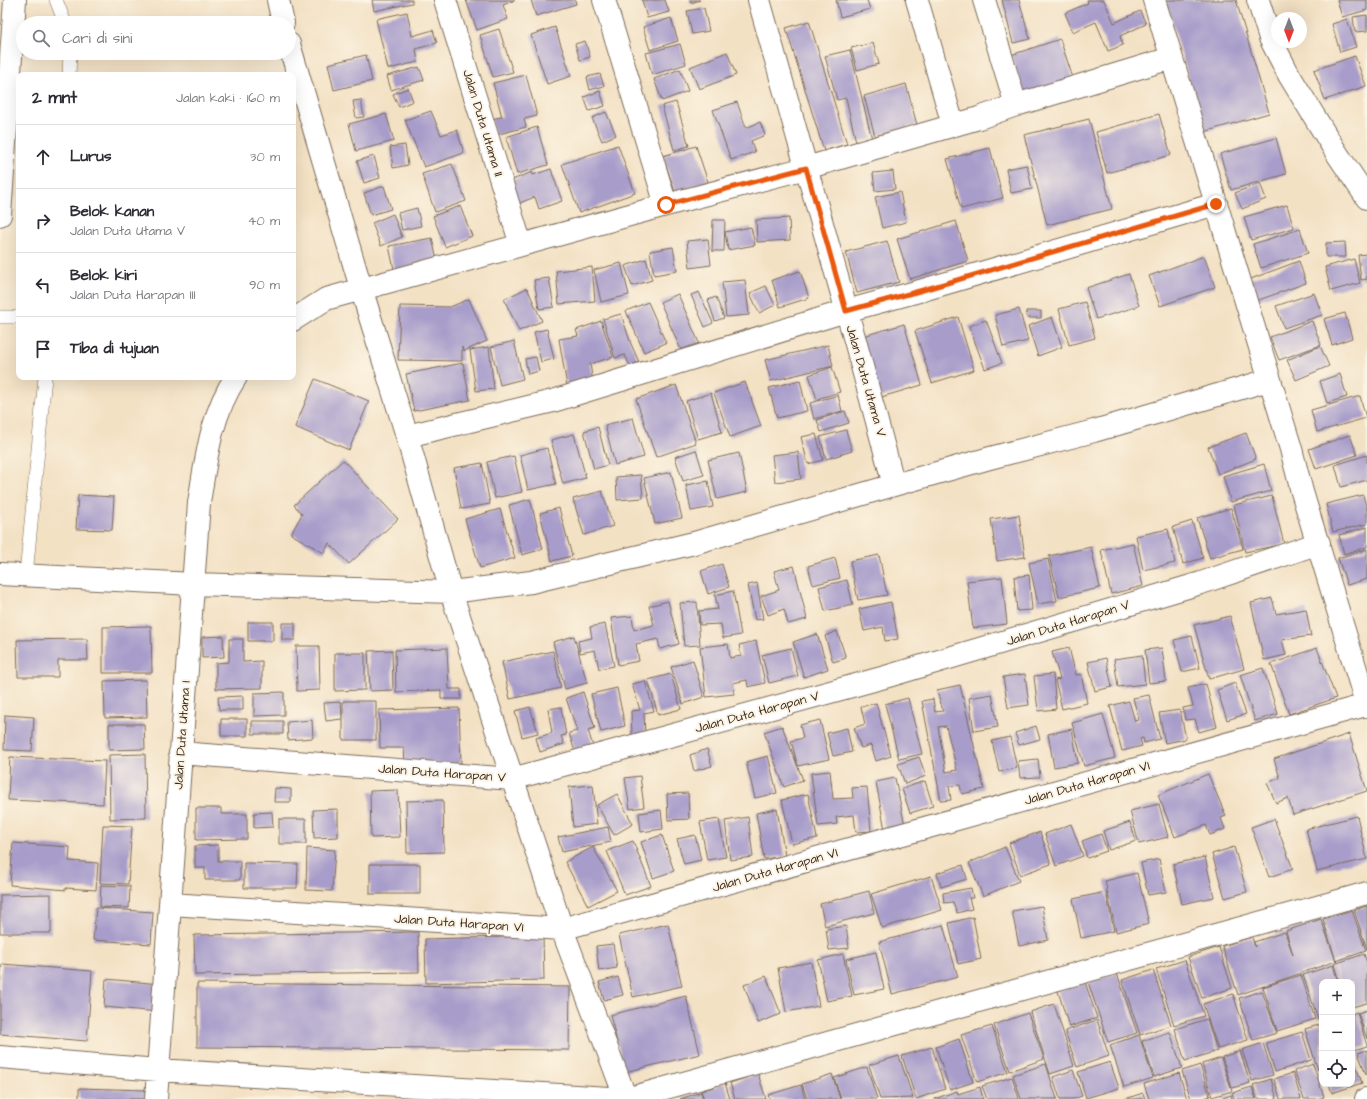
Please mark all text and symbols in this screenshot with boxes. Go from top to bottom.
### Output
north arrow [1271,12,1307,48]
search box [16,16,296,60]
icon: search [30,27,52,49]
text: Cari di sini [62,28,132,49]
street label: Jalan Duta Utama II [458,67,508,179]
text: 2 mnt [32,86,77,110]
text: Jalan kaki · 160 m [176,89,280,107]
icon: ahead [32,146,54,168]
text: Lurus [70,146,111,167]
text: 30 m [250,148,280,166]
route end [1207,195,1225,213]
route start [657,196,675,214]
text: Belok kanan [70,201,154,222]
icon: right [32,210,54,232]
text: 40 m [248,212,280,230]
text: Jalan Duta Utama V [70,222,185,240]
text: Belok kiri [70,265,137,286]
icon: left [32,274,54,296]
text: 90 m [249,276,280,294]
text: Jalan Duta Harapan III [70,286,196,304]
street label: Jalan Duta Utama V [841,323,891,439]
icon: arrive [32,338,54,360]
text: Tiba di tujuan [70,338,159,359]
street label: Jalan Duta Harapan V [1004,596,1132,650]
street label: Jalan Duta Utama I [169,680,195,790]
street label: Jalan Duta Harapan V [693,687,821,737]
street label: Jalan Duta Harapan VI [1022,756,1152,810]
street label: Jalan Duta Harapan V [378,760,506,786]
street label: Jalan Duta Harapan VI [710,843,840,897]
street label: Jalan Duta Harapan VI [394,909,524,937]
map controls [1319,979,1355,1087]
button: + [1319,979,1355,1015]
button: − [1319,1015,1355,1051]
button: locate [1319,1051,1355,1087]

